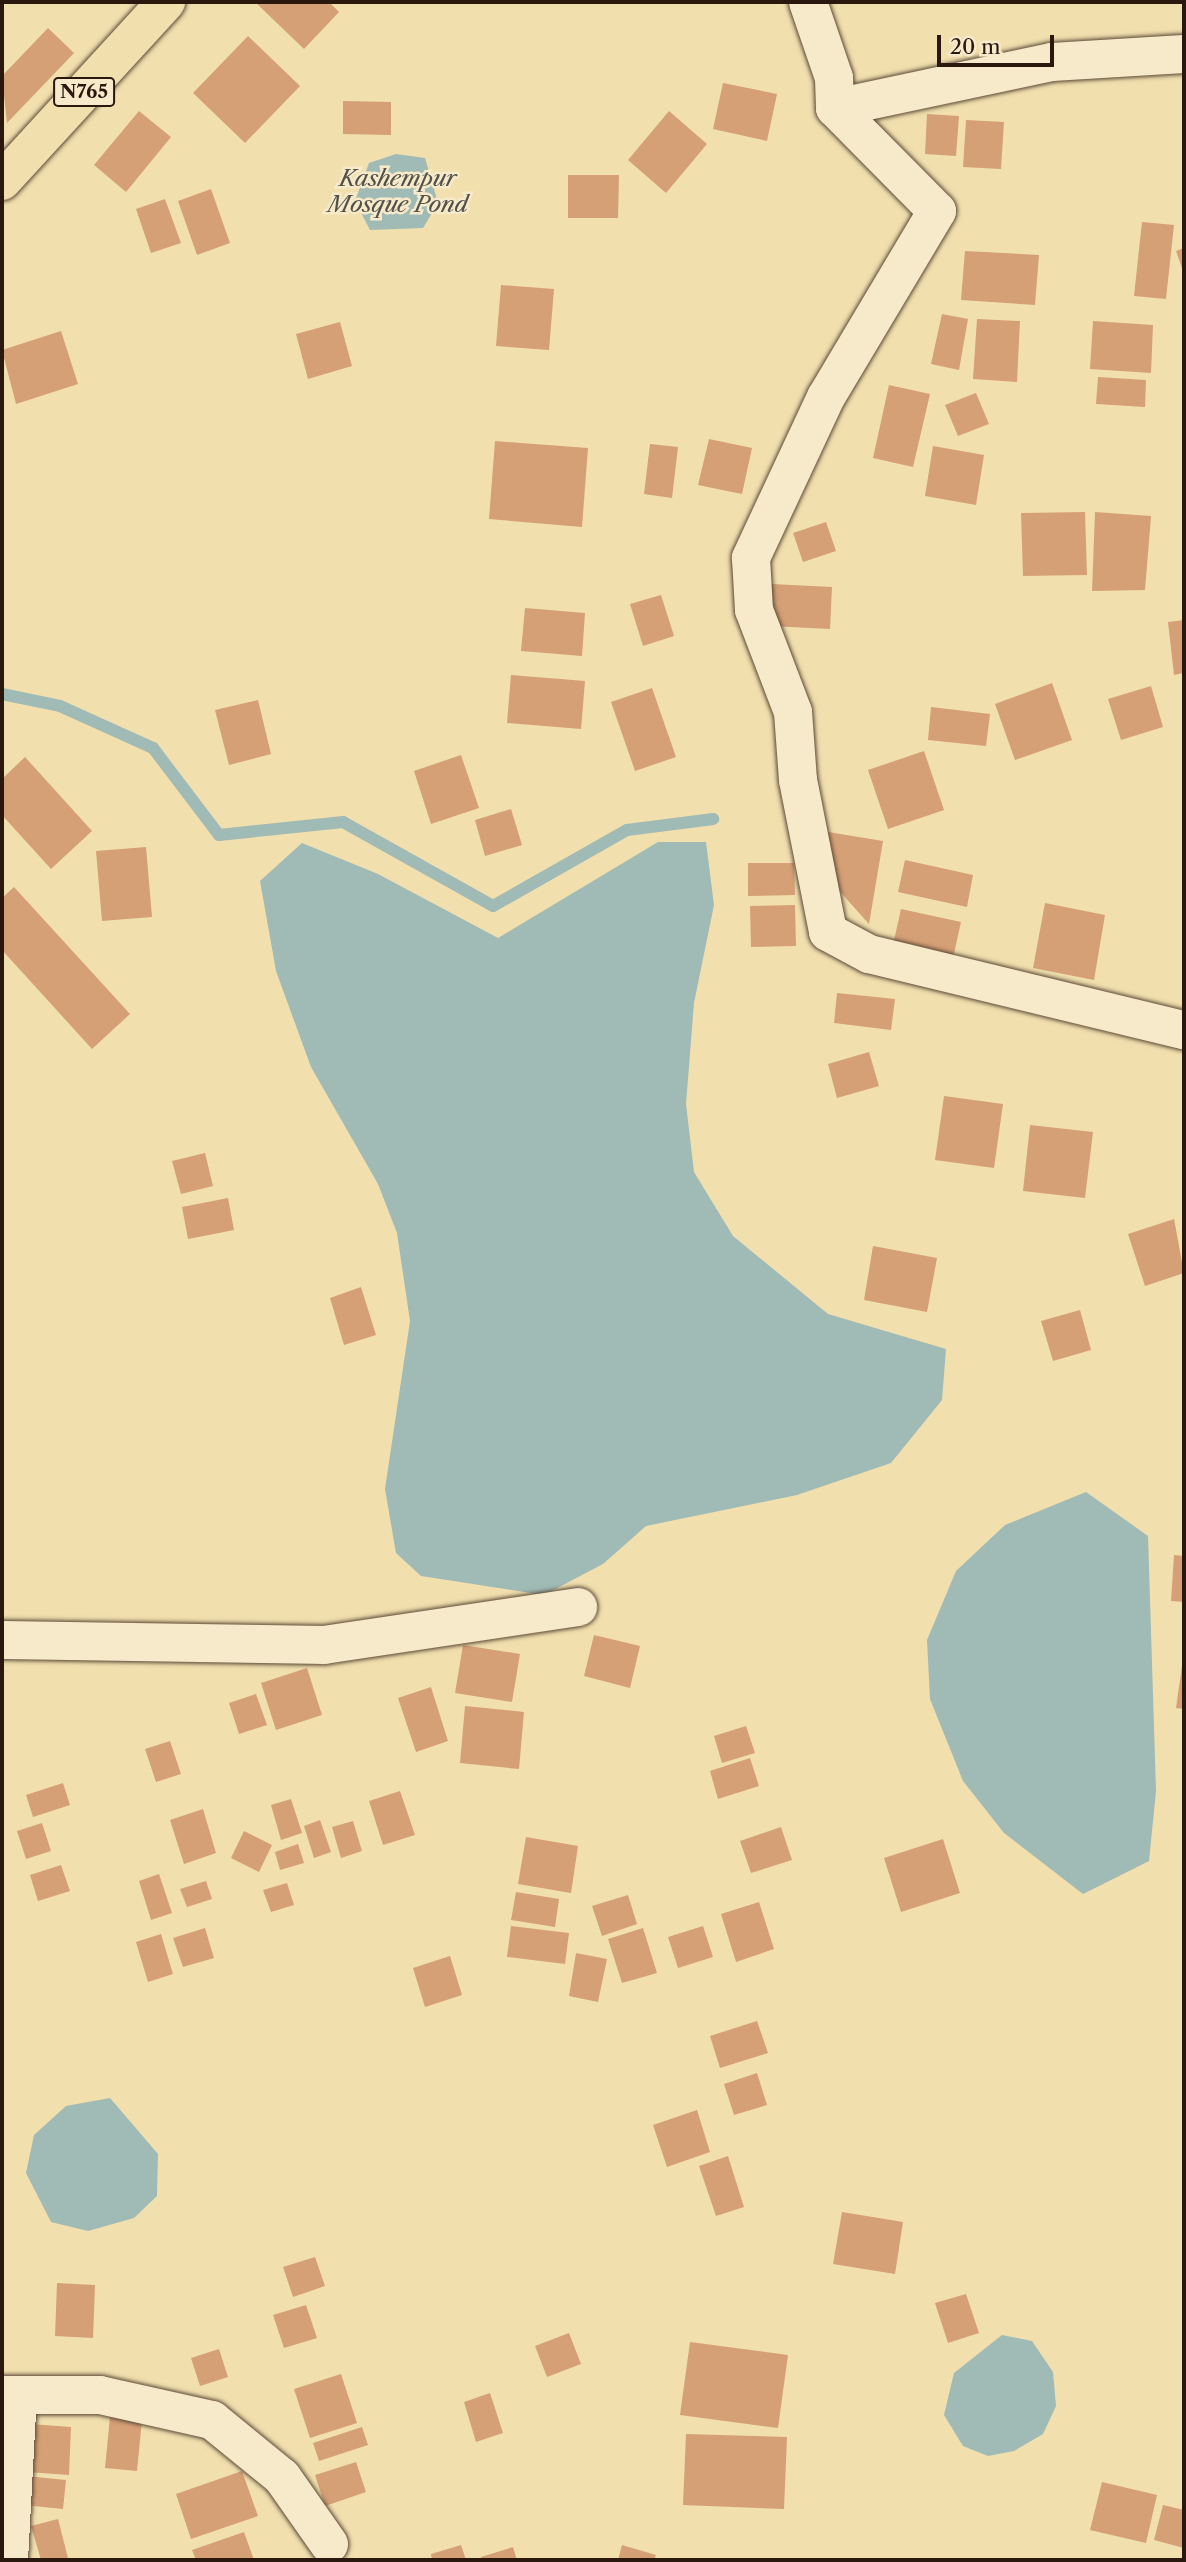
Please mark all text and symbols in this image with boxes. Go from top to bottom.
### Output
scale bar [941,21,1058,65]
text: 20 m [950,34,1001,59]
road number: N765 [52,76,116,108]
water label: Kashempur Mosque Pond [328,164,468,218]

